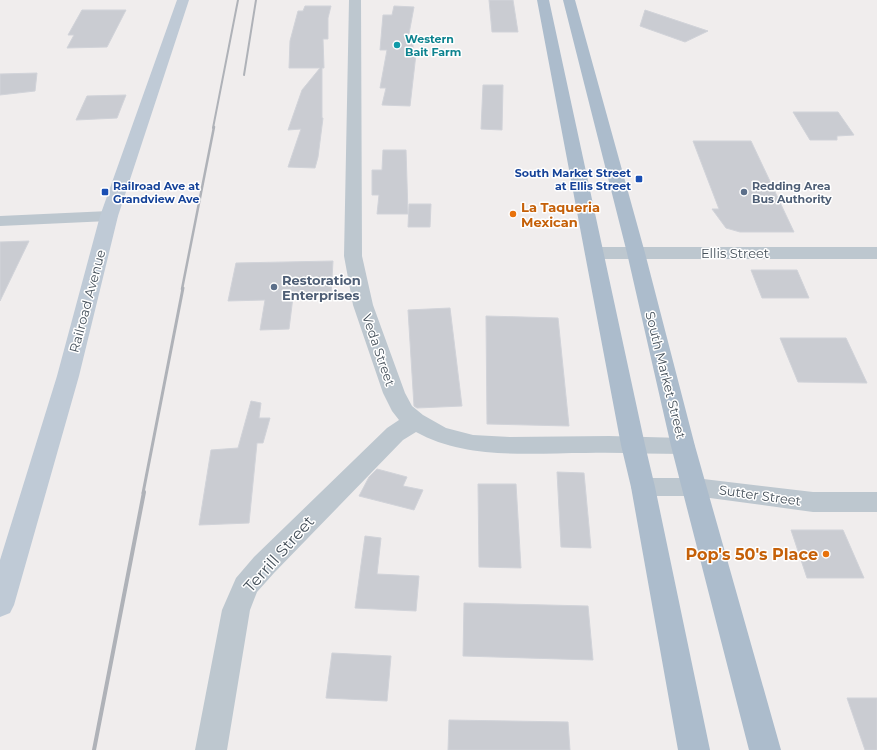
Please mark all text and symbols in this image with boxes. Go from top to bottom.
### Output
place label: Western Bait Farm [405,32,461,59]
marker: Western Bait Farm [392,40,402,50]
place label: South Market Street at Ellis Street [515,166,631,193]
marker: South Market Street at Ellis Street [634,174,644,184]
place label: Railroad Ave at Grandview Ave [113,179,200,206]
place label: Redding Area Bus Authority [752,179,832,206]
marker: Railroad Ave at Grandview Ave [100,187,110,197]
marker: Redding Area Bus Authority [739,187,749,197]
place label: La Taqueria Mexican [521,199,600,230]
marker: La Taqueria Mexican [508,209,518,219]
street label: Ellis Street [701,245,769,261]
street label: Railroad Avenue [66,248,108,354]
place label: Restoration Enterprises [282,272,361,303]
marker: Restoration Enterprises [269,282,279,292]
street label: South Market Street [642,310,690,440]
street label: Veda Street [359,312,399,388]
street label: Sutter Street [718,481,802,509]
street label: Terrill Street [240,512,319,596]
place label: Pop's 50's Place [685,545,818,564]
marker: Pop's 50's Place [821,549,831,559]

